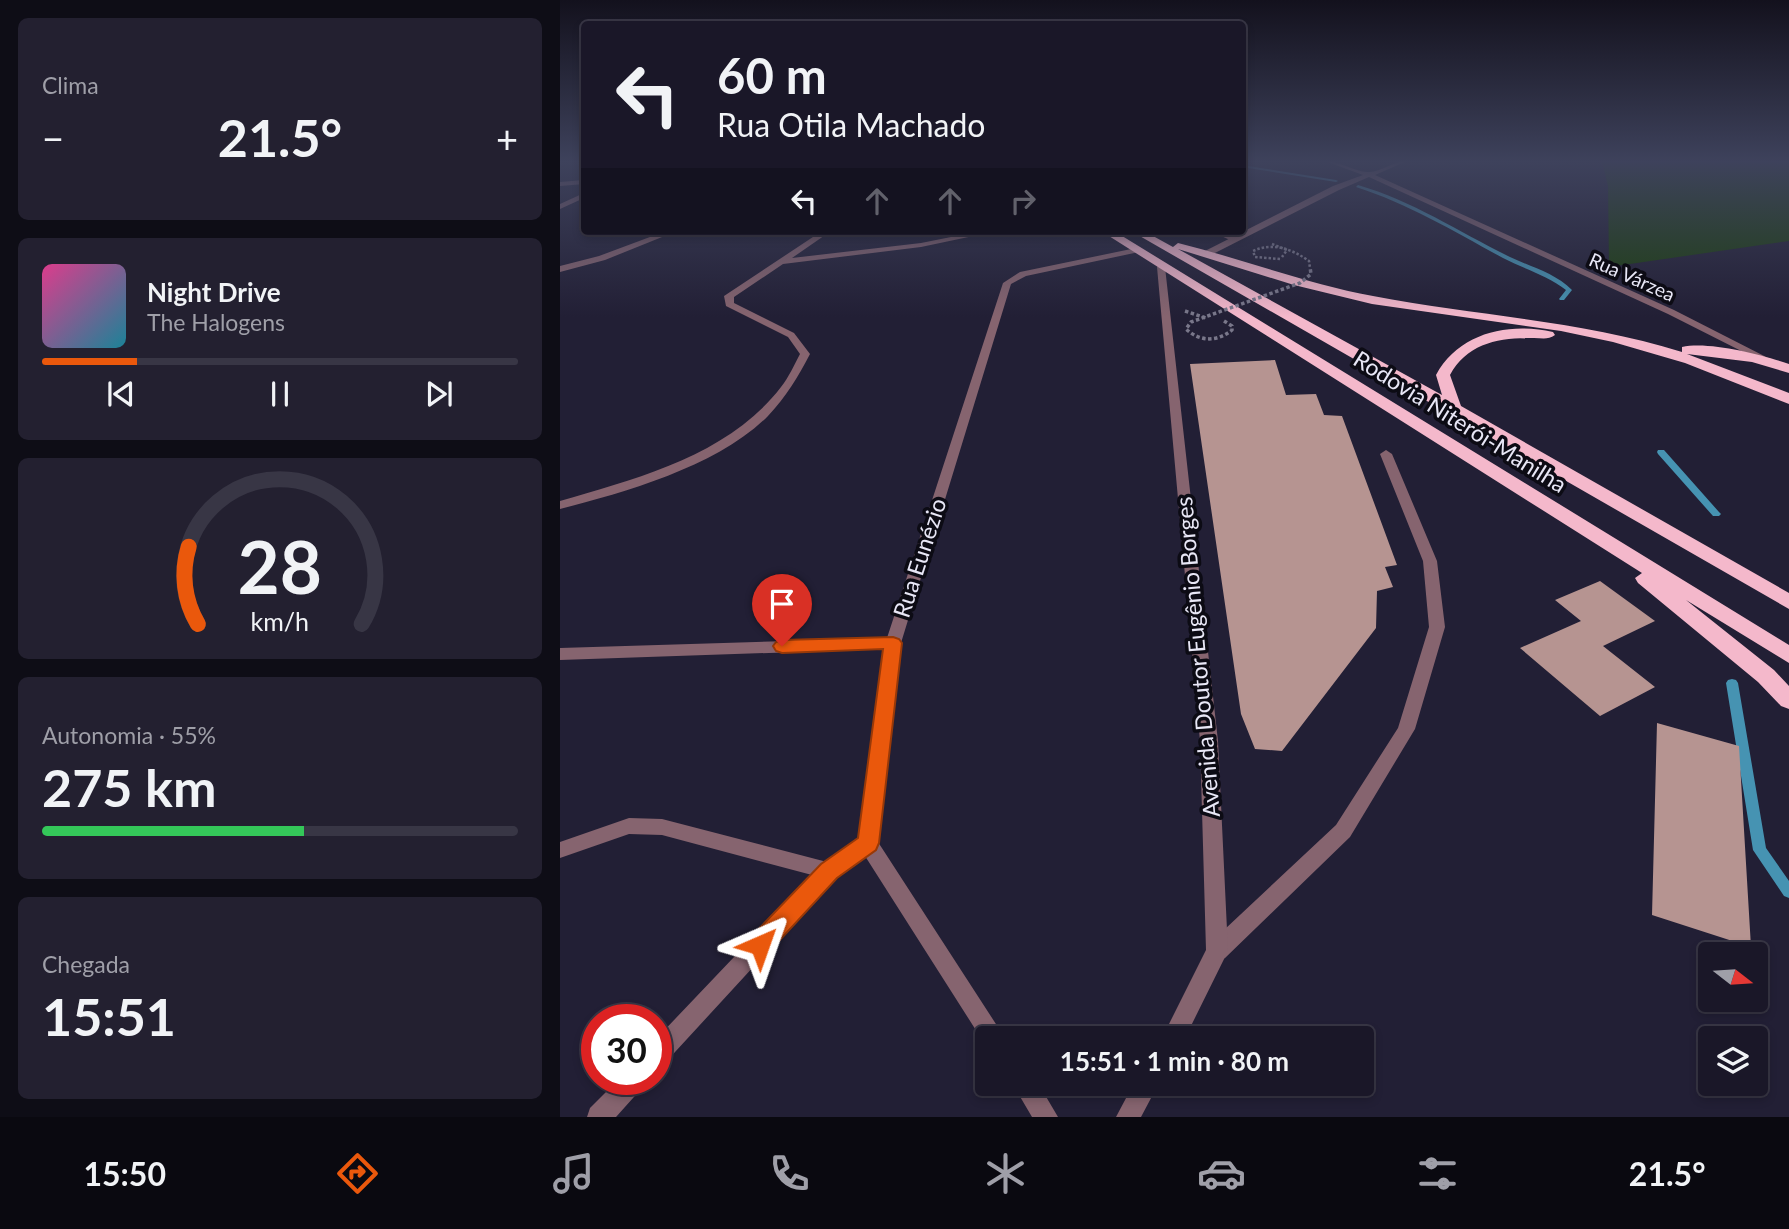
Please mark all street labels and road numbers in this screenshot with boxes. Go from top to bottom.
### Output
street label: Rua Várzea [1586,247,1679,306]
street label: Rodovia Niterói-Manilha [1349,344,1572,498]
street label: Rua Eunézio [887,495,951,621]
street label: Avenida Doutor Eugênio Borges [1169,496,1225,819]

